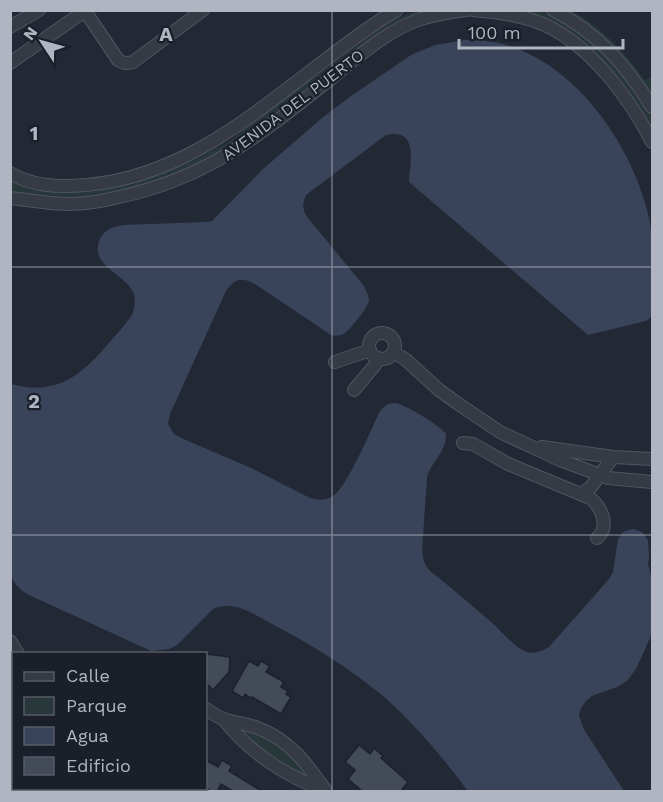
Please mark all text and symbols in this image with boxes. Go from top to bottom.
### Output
north arrow [12,12,72,72]
scale bar [459,12,622,50]
text: A [159,22,173,46]
text: 100 m [468,22,521,43]
text: N [19,23,41,44]
street label: AVENIDA DEL PUERTO [218,46,368,164]
text: 1 [30,121,38,145]
text: 2 [28,389,40,413]
legend [12,652,207,790]
text: Calle [66,665,110,686]
text: Parque [66,695,127,716]
text: Agua [66,725,109,746]
text: Edificio [66,755,131,776]

